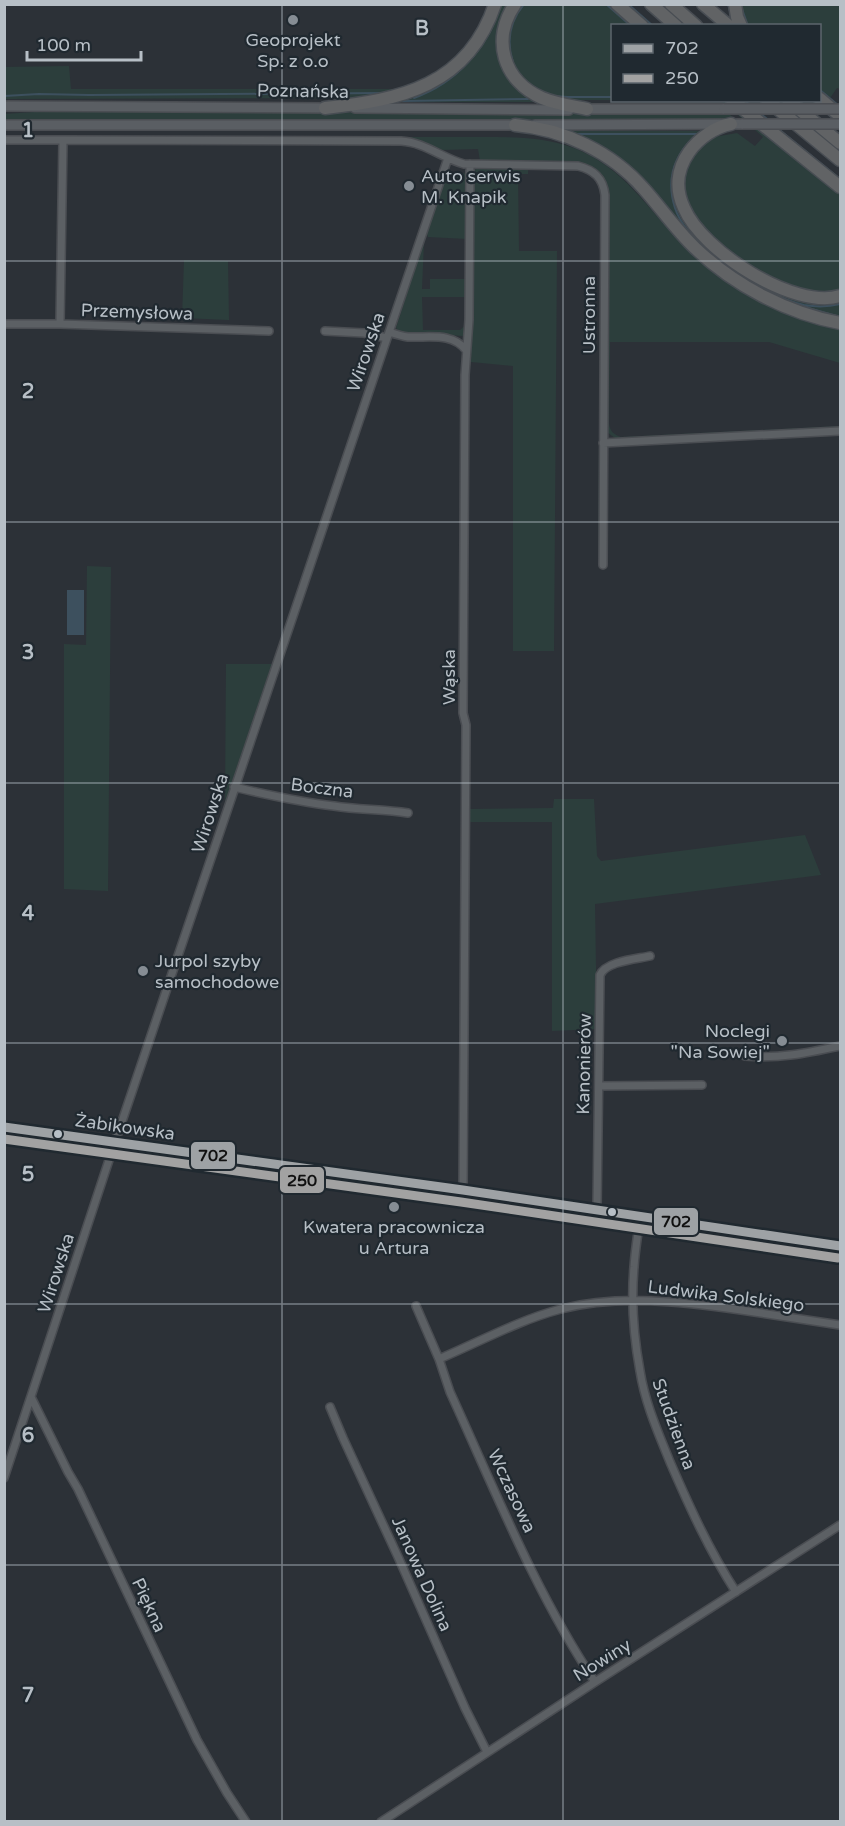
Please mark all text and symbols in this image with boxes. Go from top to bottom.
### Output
marker: Geoprojekt Sp. z o.o [286,13,300,27]
text: B [415,17,429,41]
scale bar [27,24,141,62]
legend [611,24,821,102]
place label: Geoprojekt Sp. z o.o [245,29,341,72]
text: 100 m [36,34,91,56]
text: 702 [665,37,699,59]
text: 250 [665,67,699,89]
street label: Poznańska [257,79,349,103]
text: 1 [22,119,34,143]
place label: Auto serwis M. Knapik [421,165,521,208]
marker: Auto serwis M. Knapik [402,179,416,193]
street label: Ustronna [578,276,600,354]
street label: Przemysłowa [80,299,194,325]
street label: Wirowska [342,309,390,395]
text: 2 [22,380,34,404]
text: 3 [22,641,34,665]
street label: Wąska [438,649,460,705]
street label: Wirowska [187,770,233,856]
street label: Boczna [289,773,355,803]
text: 4 [22,902,35,926]
place label: Jurpol szyby samochodowe [155,950,279,993]
marker: Jurpol szyby samochodowe [136,964,150,978]
street label: Kanonierów [572,1013,596,1115]
place label: Noclegi "Na Sowiej" [671,1020,770,1063]
marker: Noclegi "Na Sowiej" [775,1034,789,1048]
street label: Żabikowska [74,1109,176,1145]
unlabelled marker [52,1128,64,1140]
line badge: 702 [190,1141,236,1170]
text: 702 [198,1146,228,1166]
text: 5 [22,1163,34,1187]
line badge: 250 [279,1166,325,1194]
text: 250 [287,1171,317,1191]
marker: Kwatera pracownicza u Artura [387,1200,401,1214]
unlabelled marker [606,1206,618,1218]
line badge: 702 [653,1207,699,1236]
text: 702 [661,1212,691,1232]
place label: Kwatera pracownicza u Artura [303,1216,485,1259]
street label: Wirowska [33,1230,79,1316]
street label: Ludwika Solskiego [646,1275,806,1317]
street label: Studzienna [647,1375,701,1473]
text: 6 [22,1424,34,1448]
street label: Wczasowa [483,1446,541,1536]
street label: Janowa Dolina [387,1513,457,1635]
street label: Piękna [127,1574,171,1636]
street label: Nowiny [569,1633,635,1686]
text: 7 [22,1684,34,1708]

